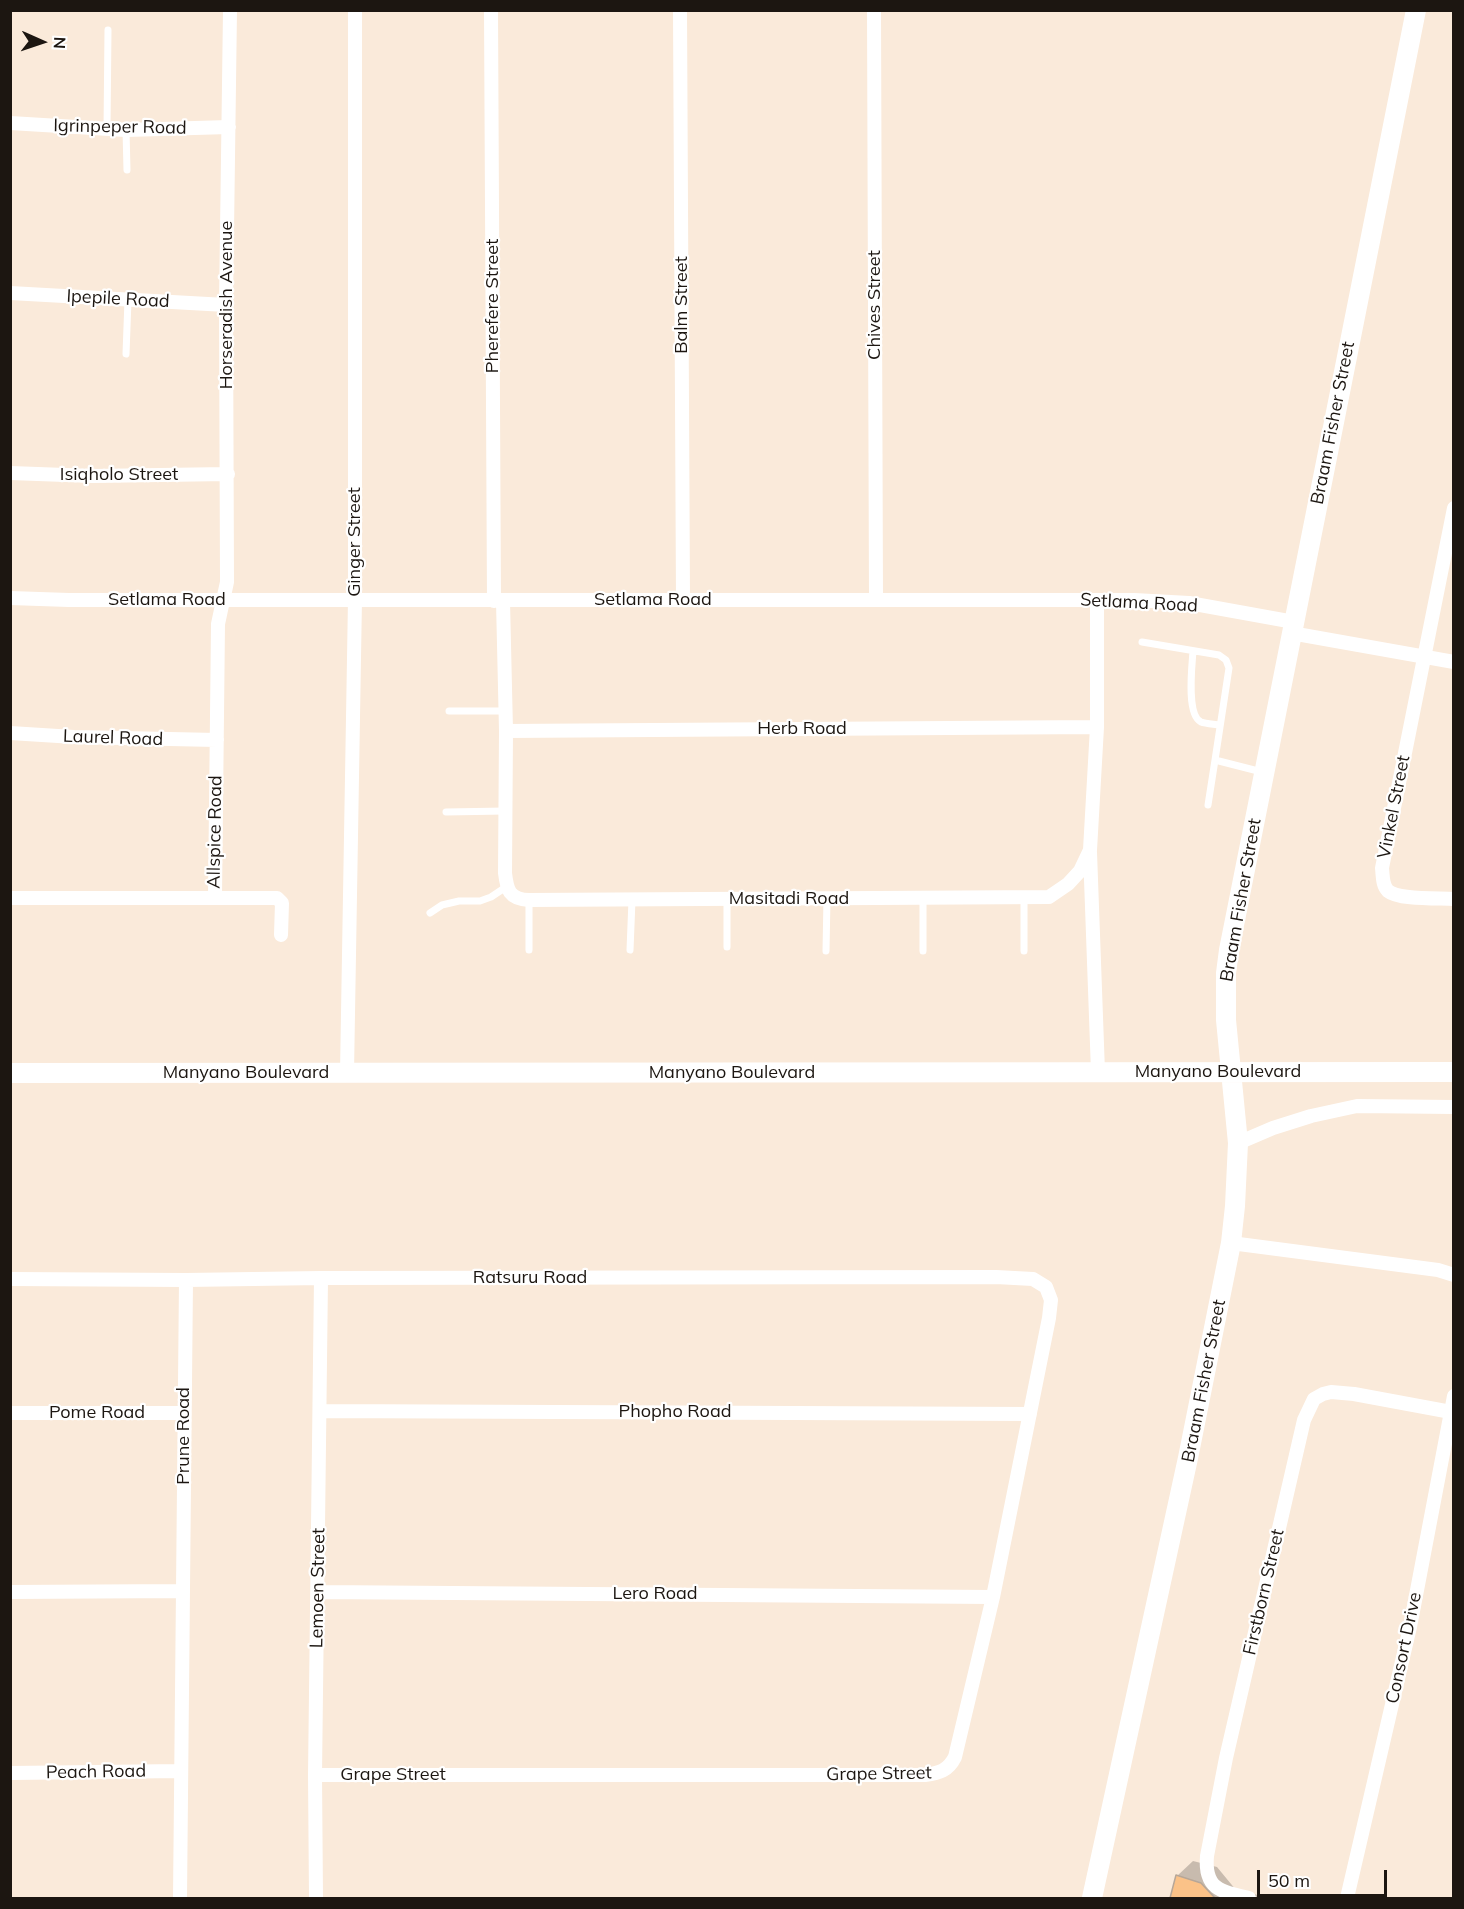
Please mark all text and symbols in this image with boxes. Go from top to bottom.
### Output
north arrow [12,12,72,72]
text: N [50,36,70,50]
street label: Igrinpeper Road [53,115,187,139]
street label: Horseradish Avenue [216,221,238,389]
street label: Pherefere Street [482,239,504,373]
street label: Chives Street [864,250,886,360]
street label: Balm Street [671,256,693,354]
street label: Ipepile Road [66,286,170,312]
street label: Braam Fisher Street [1307,340,1359,506]
street label: Isiqholo Street [60,464,178,486]
street label: Ginger Street [344,487,366,597]
street label: Setlama Road [108,589,226,611]
street label: Setlama Road [594,589,712,611]
street label: Setlama Road [1080,589,1198,617]
street label: Herb Road [757,718,847,740]
street label: Laurel Road [62,725,164,751]
street label: Vinkel Street [1373,753,1415,861]
street label: Allspice Road [203,775,227,889]
street label: Braam Fisher Street [1216,817,1266,983]
street label: Masitadi Road [729,888,849,910]
street label: Manyano Boulevard [1135,1061,1301,1083]
street label: Manyano Boulevard [163,1062,329,1084]
street label: Manyano Boulevard [649,1062,815,1084]
street label: Ratsuru Road [473,1267,587,1289]
street label: Braam Fisher Street [1178,1298,1230,1464]
street label: Prune Road [173,1387,195,1485]
street label: Phopho Road [619,1401,731,1423]
street label: Pome Road [49,1402,145,1424]
street label: Firstborn Street [1239,1527,1289,1657]
street label: Lemoen Street [306,1528,330,1648]
street label: Lero Road [612,1583,698,1605]
street label: Consort Drive [1382,1590,1426,1706]
street label: Peach Road [46,1760,146,1784]
street label: Grape Street [826,1762,932,1786]
street label: Grape Street [340,1764,446,1786]
scale bar [1260,1858,1390,1896]
text: 50 m [1268,1869,1310,1892]

